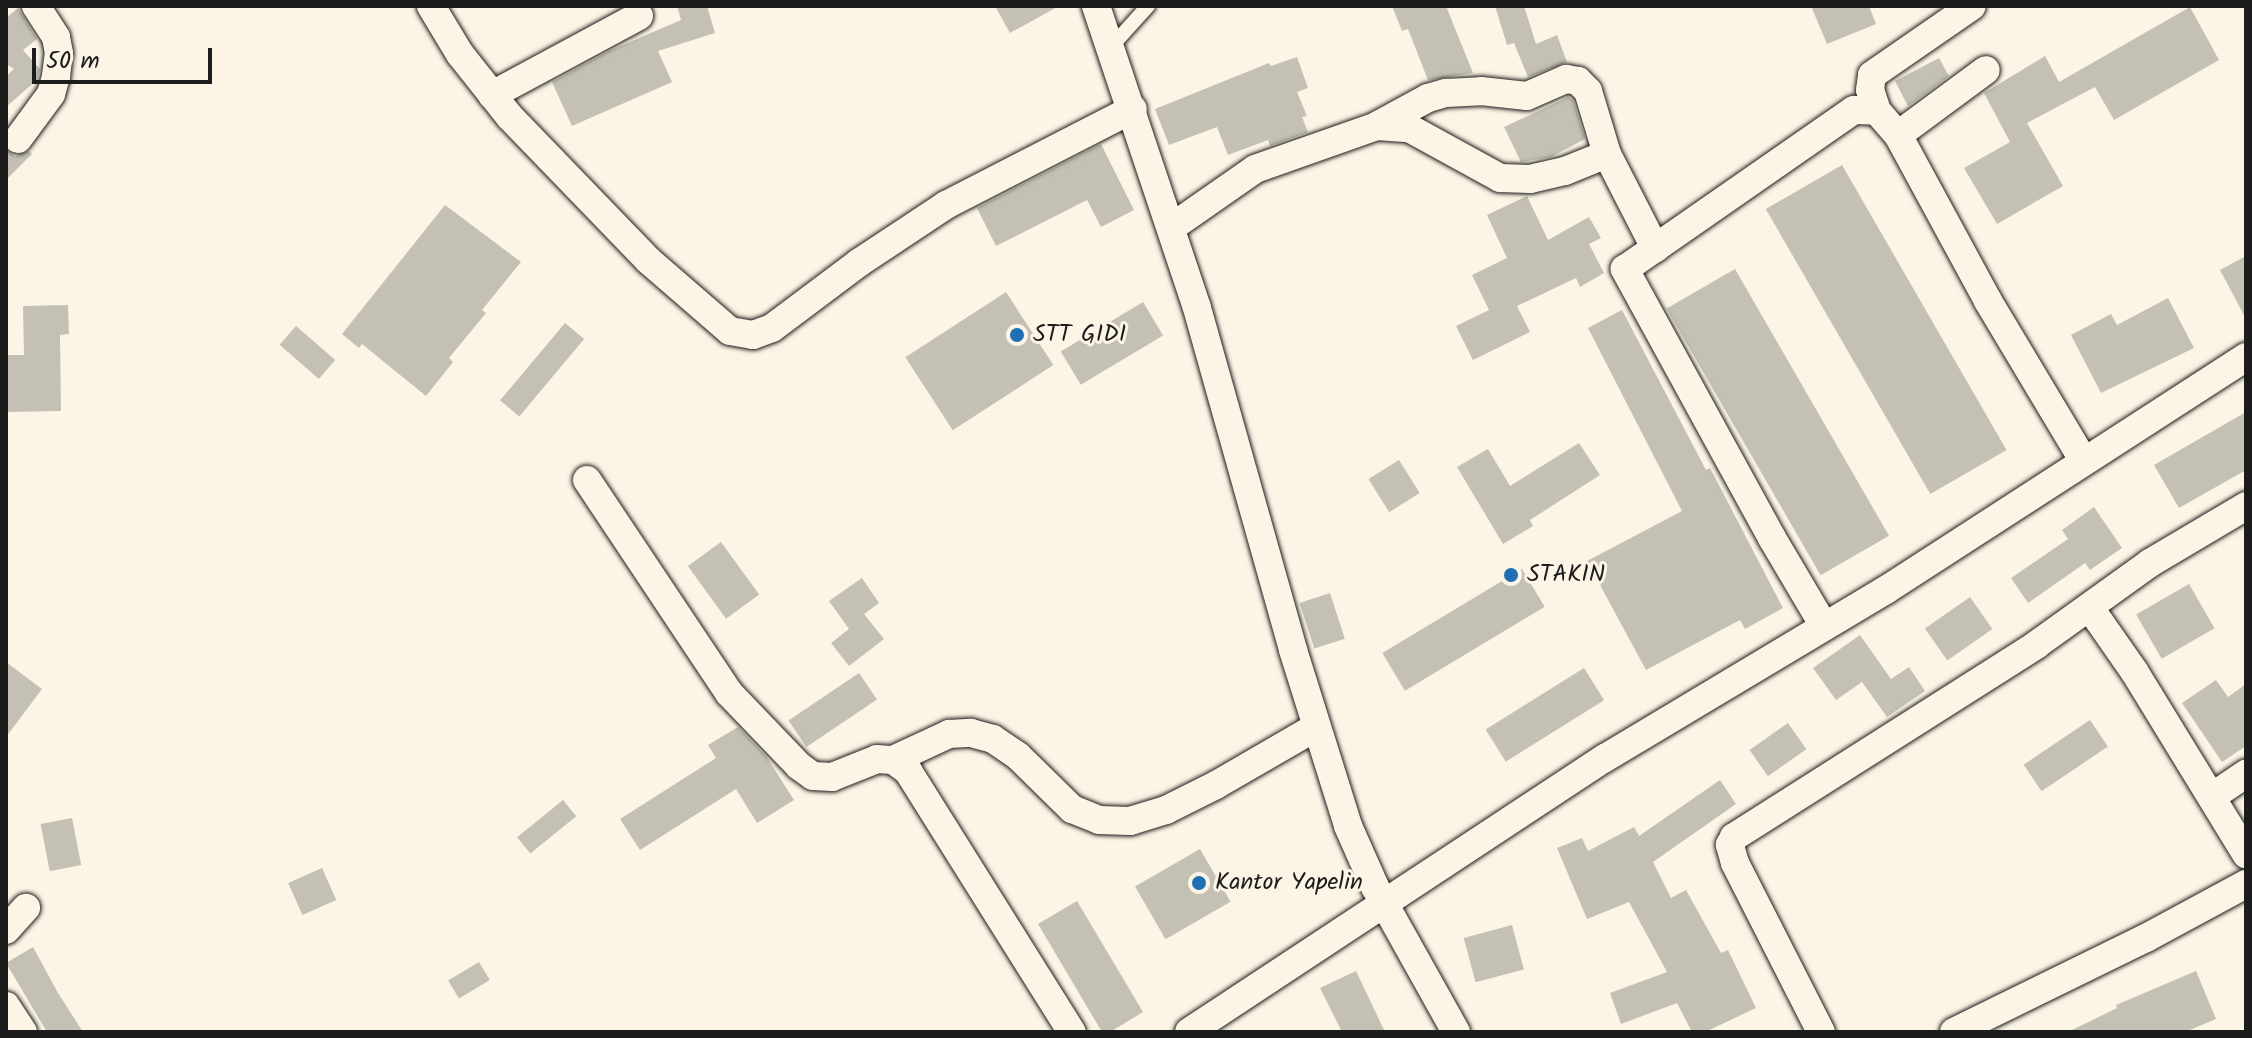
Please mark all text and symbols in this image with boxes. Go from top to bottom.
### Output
scale bar [36,32,216,82]
text: 50 m [46,42,100,81]
place label: STT GIDI [1033,321,1126,349]
marker: STT GIDI [1008,326,1026,344]
place label: STAKIN [1527,561,1605,589]
marker: STAKIN [1502,566,1520,584]
place label: Kantor Yapelin [1215,869,1363,897]
marker: Kantor Yapelin [1190,874,1208,892]

